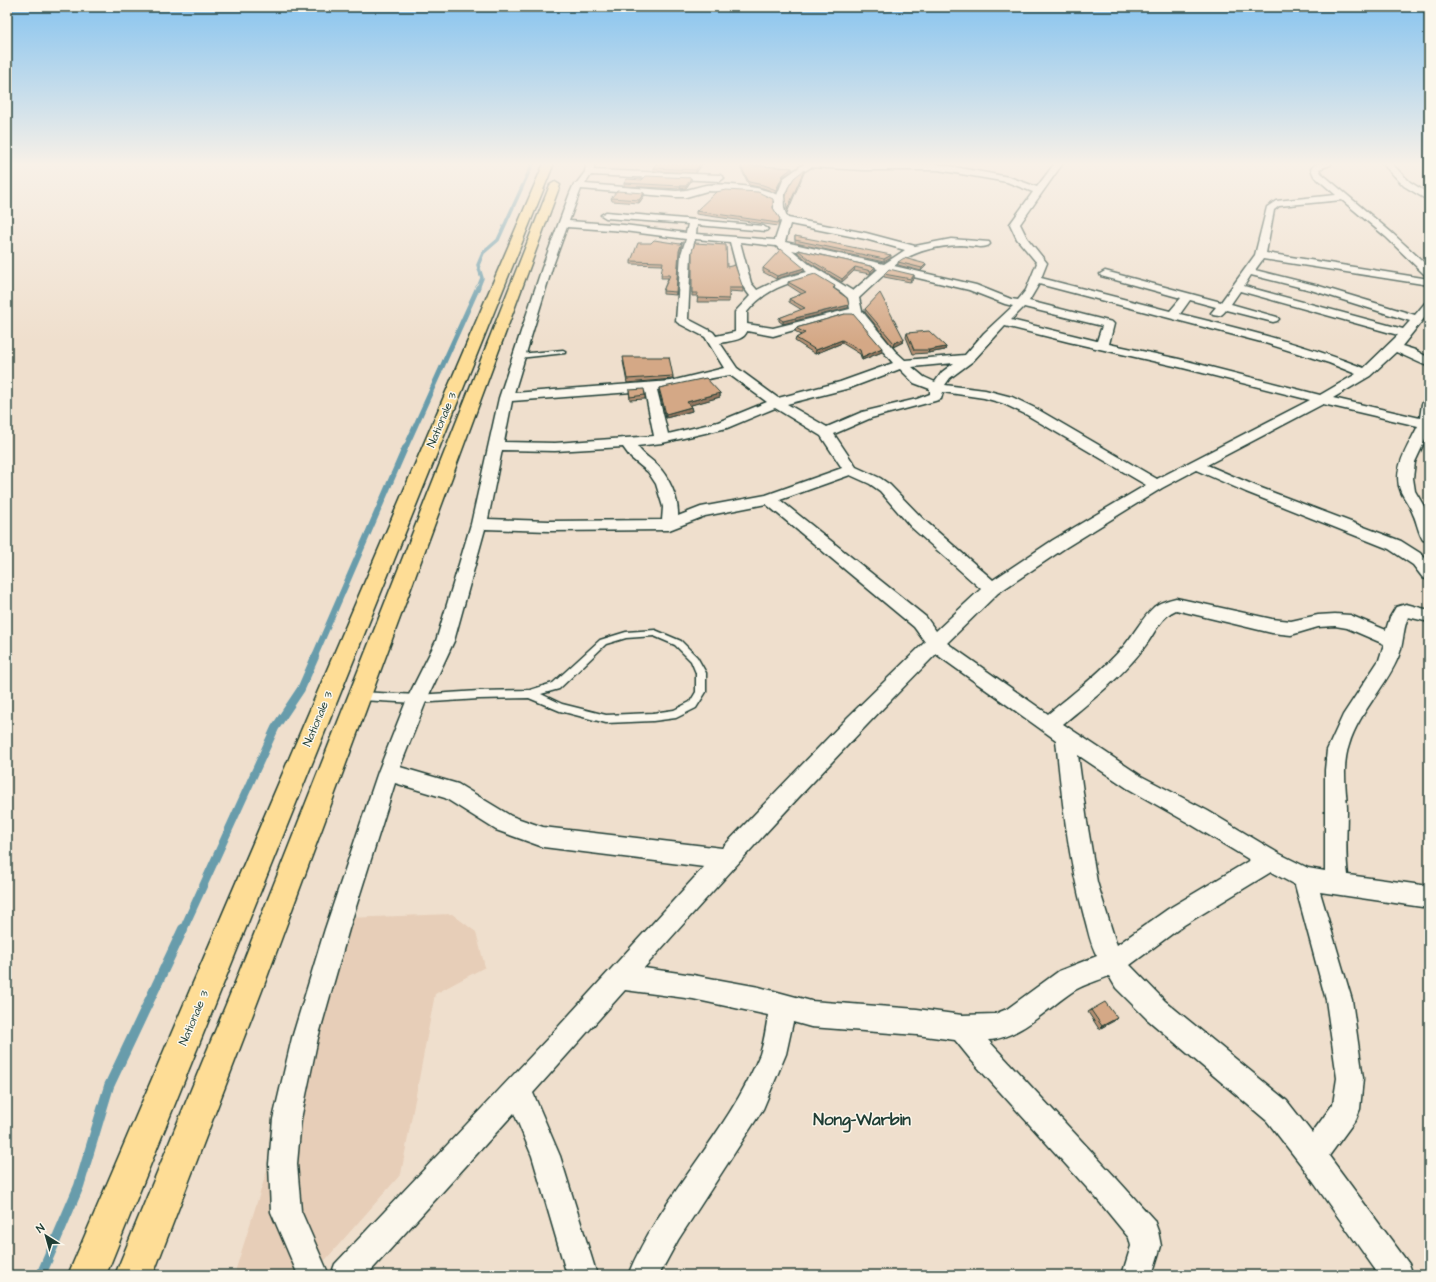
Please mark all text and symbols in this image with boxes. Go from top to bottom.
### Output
street label: Nationale 3 [423,390,461,450]
street label: Nationale 3 [299,689,337,749]
street label: Nationale 3 [175,988,213,1048]
district label: Nong-Warbin [813,1108,911,1133]
north arrow [26,1216,66,1256]
text: N [33,1220,48,1236]

